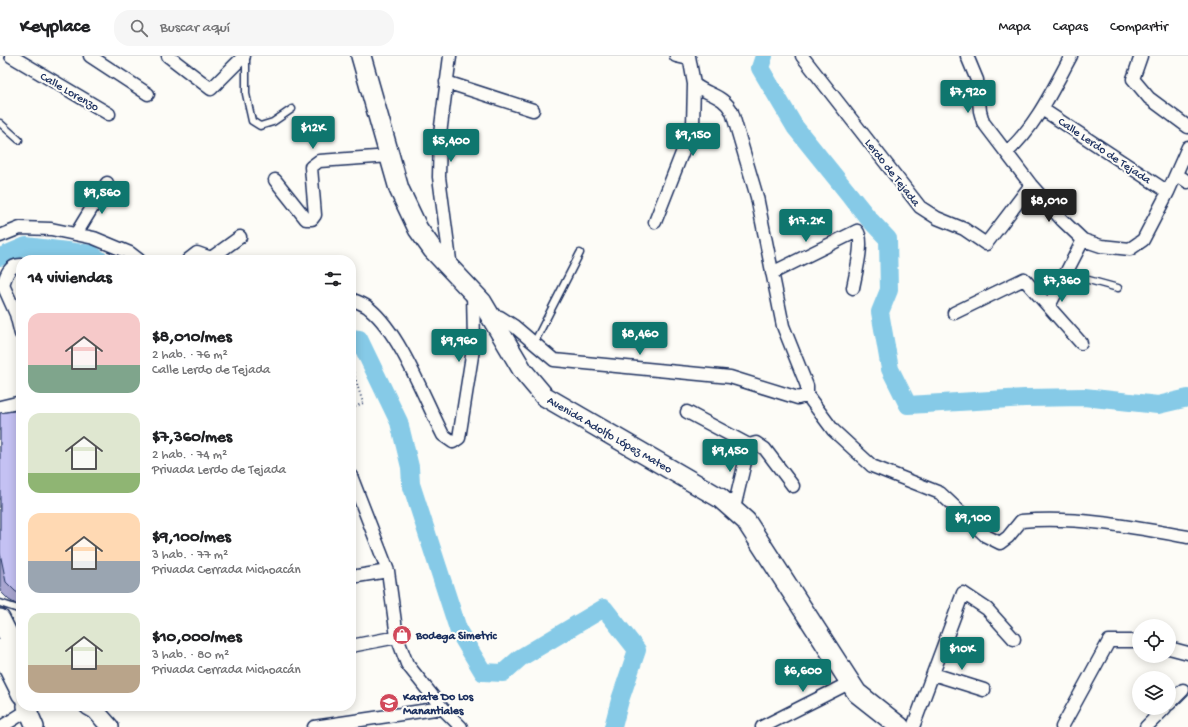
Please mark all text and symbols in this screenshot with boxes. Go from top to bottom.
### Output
search box [114,10,394,46]
text: Keyplace [20,16,90,39]
icon: search [128,17,150,39]
text: Buscar aquí [160,19,230,37]
text: Mapa [999,19,1031,36]
text: Capas [1053,19,1088,36]
text: Compartir [1110,19,1168,36]
street label: Calle Lorenzo [37,70,101,115]
pin: $7,920 [935,80,1001,114]
text: $7,920 [950,85,986,100]
street label: Calle Lerdo de Tejada [1055,115,1153,188]
pin: $12K [289,116,337,150]
text: $12K [301,121,325,136]
pin: $9,150 [660,123,726,157]
text: $9,150 [675,128,711,143]
pin: $5,400 [418,129,484,163]
text: $5,400 [432,134,470,149]
street label: Lerdo de Tejada [861,137,922,210]
pin: $9,560 [69,181,135,215]
text: $9,560 [83,186,121,201]
pin: $8,010 [1016,189,1082,223]
text: $8,010 [1030,194,1068,209]
pin: $17.2K [773,209,839,243]
text: $17.2K [788,214,824,229]
icon: filters [322,268,344,290]
text: 14 viviendas [28,269,112,289]
pin: $7,360 [1029,269,1095,303]
text: $7,360 [1043,274,1081,289]
pin: $8,460 [607,322,673,356]
text: $8,460 [621,327,659,342]
text: $8,010/mes [152,328,232,348]
icon: home [60,329,108,377]
pin: $9,960 [426,329,492,363]
text: $9,960 [441,334,477,349]
text: 2 hab. · 76 m² [152,348,228,363]
text: Calle Lerdo de Tejada [152,363,270,378]
street label: Avenida Adolfo López Mateo [544,394,674,477]
text: $7,360/mes [152,428,232,448]
icon: home [60,429,108,477]
pin: $9,450 [697,439,763,473]
text: $9,450 [712,444,748,459]
text: 2 hab. · 74 m² [152,448,227,463]
text: Privada Lerdo de Tejada [152,463,286,478]
pin: $9,100 [940,506,1006,540]
text: $9,100 [955,511,991,526]
text: $9,100/mes [152,528,231,548]
icon: home [60,529,108,577]
text: 3 hab. · 77 m² [152,548,228,563]
text: Privada Cerrada Michoacán [152,563,301,578]
map controls [1132,619,1176,715]
button: locate [1132,619,1176,663]
shop icon: Bodega Simetric [391,624,413,646]
text: $10,000/mes [152,628,242,648]
icon: home [60,629,108,677]
place label: Bodega Simetric [415,630,498,644]
pin: $10K [938,637,986,671]
text: $10K [949,642,975,657]
text: 3 hab. · 80 m² [152,648,229,663]
pin: $6,600 [770,659,836,693]
text: Privada Cerrada Michoacán [152,663,301,678]
text: $6,600 [784,664,822,679]
button: layers [1132,671,1176,715]
place label: Karate Do Los Manantiales [402,691,474,719]
school or university icon: Karate Do Los Manantiales [378,692,400,714]

